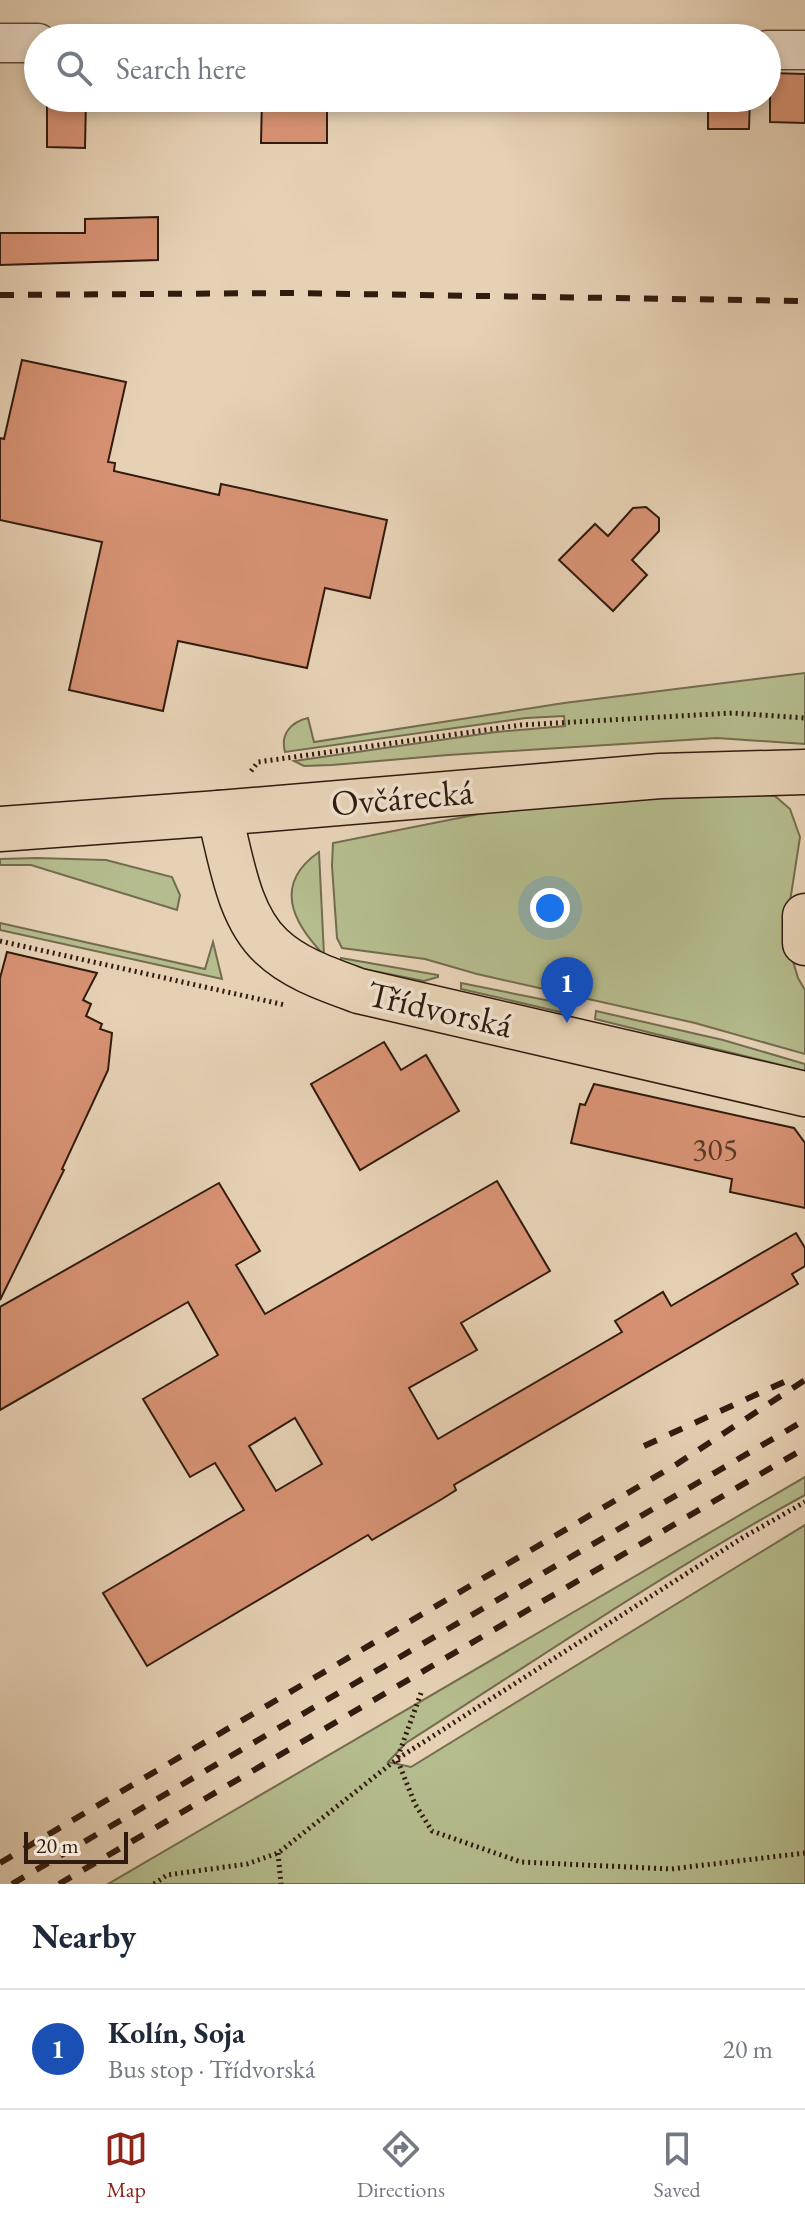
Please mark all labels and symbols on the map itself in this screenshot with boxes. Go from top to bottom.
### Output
street label: Ovčárecká [329,767,476,827]
your location [530,888,570,928]
pin: 1 [541,957,593,1023]
street label: Třídvorská [363,970,518,1049]
house number: 305 [692,1128,738,1170]
scale bar [24,1828,128,1864]

